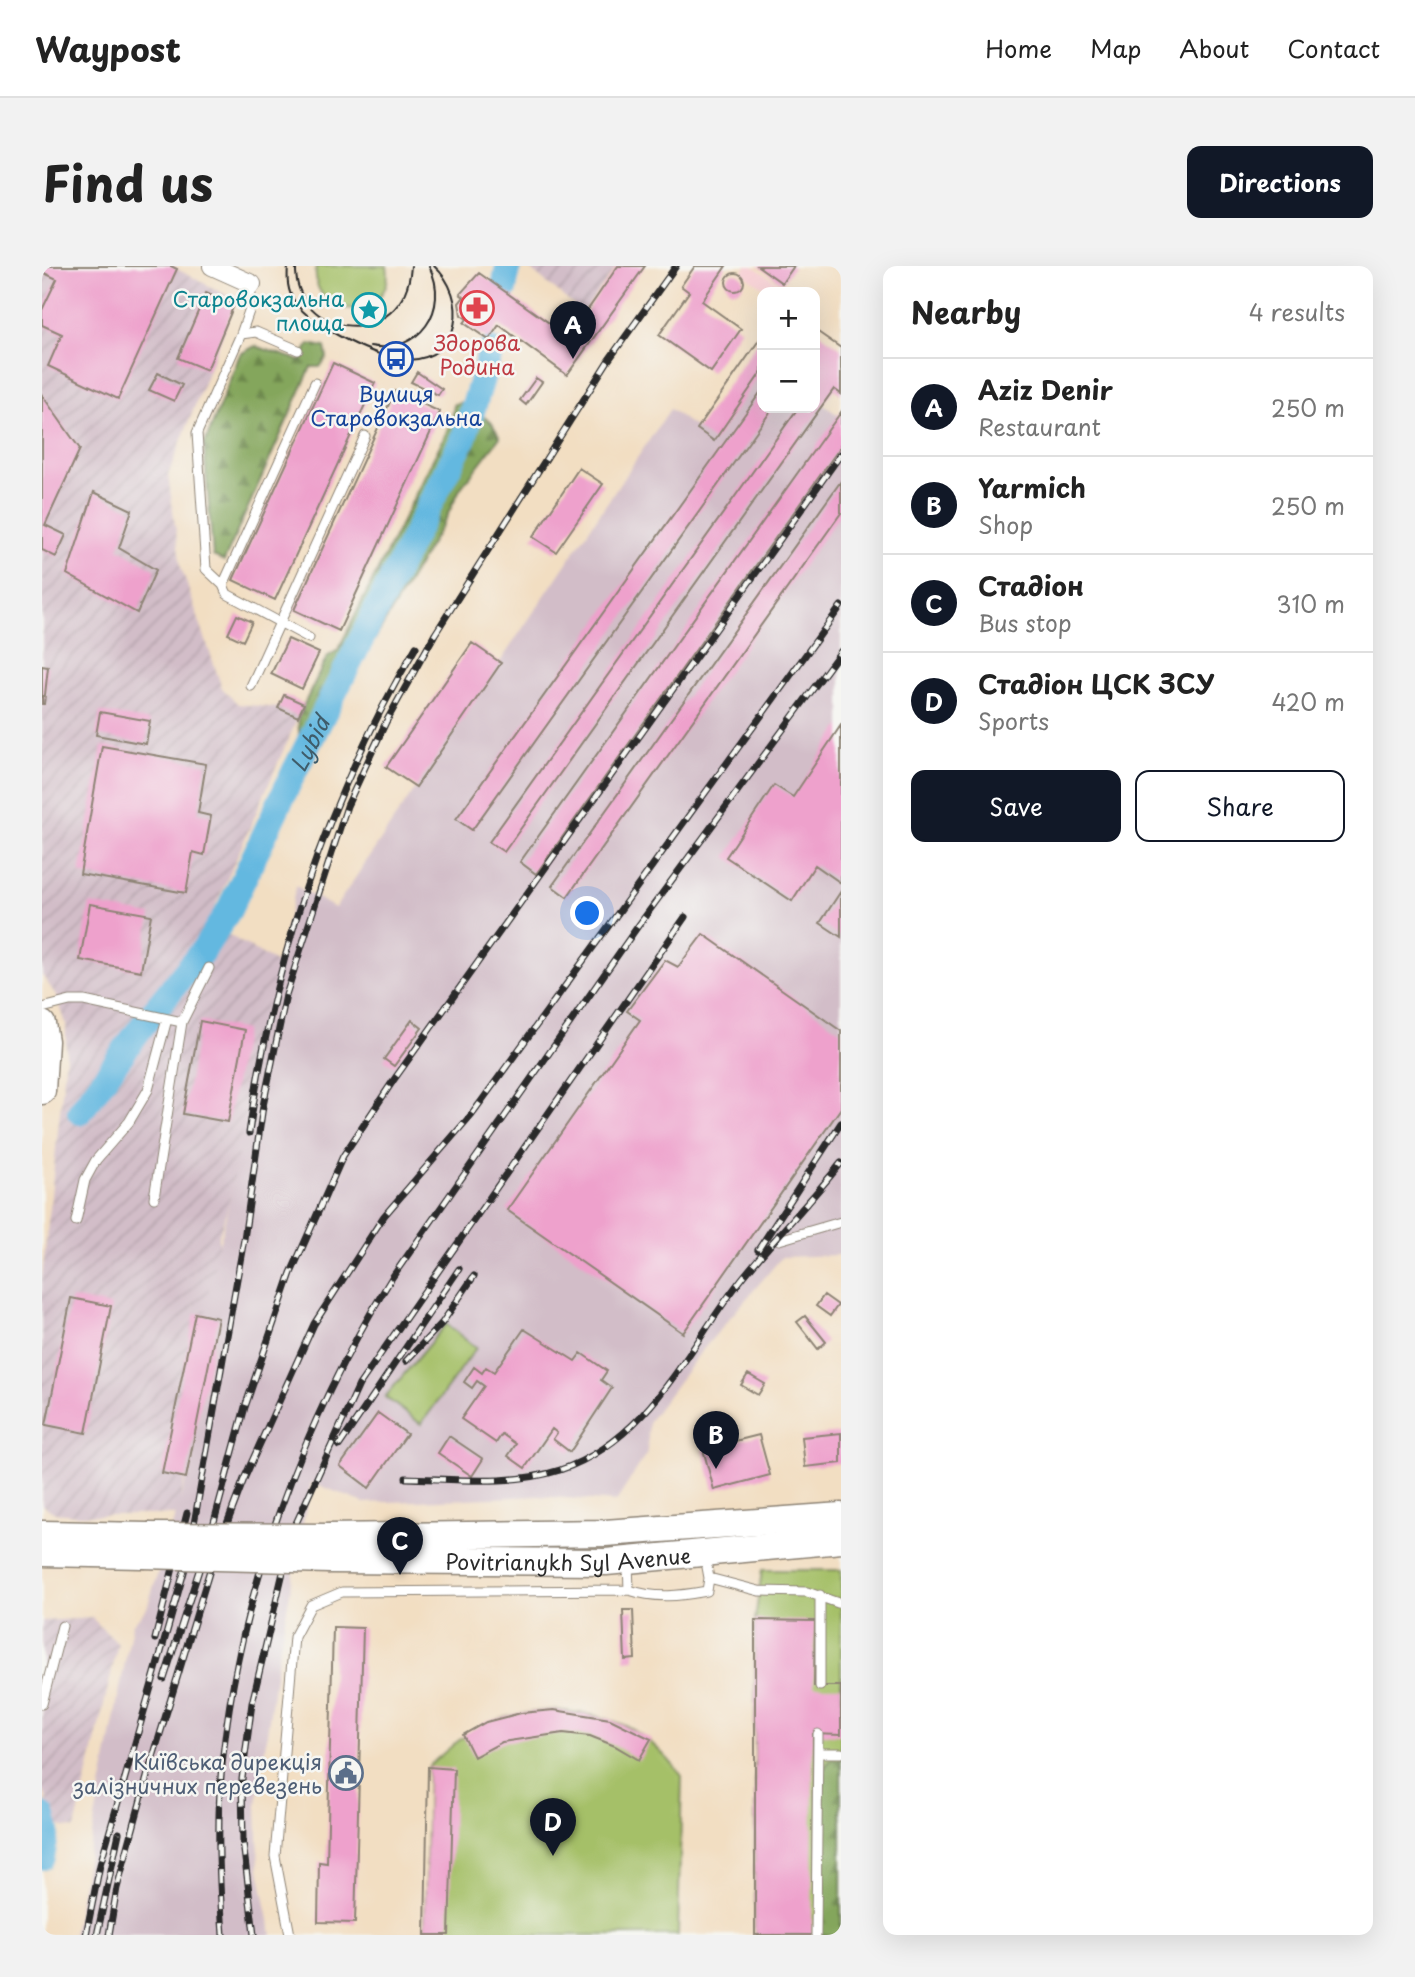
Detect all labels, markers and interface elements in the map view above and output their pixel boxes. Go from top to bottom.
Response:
text: Waypost [35,23,181,73]
text: Home [985,30,1052,66]
text: Map [1090,30,1141,66]
text: About [1179,30,1249,66]
text: Contact [1287,30,1380,66]
text: Find us [42,145,213,219]
button: Directions [1187,146,1373,218]
place label: Старовокзальна площа [173,282,344,338]
map controls [757,287,820,413]
button: + [757,287,820,350]
pharmacy icon: Здорова Родина [458,289,496,327]
text: Nearby [911,289,1021,334]
place icon: Старовокзальна площа [350,291,388,329]
text: 4 results [1249,294,1345,329]
pin: A [550,301,596,359]
place label: Здорова Родина [433,326,520,382]
bus stop icon: Вулиця Старовокзальна [377,340,415,378]
button: − [757,350,820,413]
text: Aziz Denir [978,370,1113,409]
place label: Вулиця Старовокзальна [310,377,482,433]
text: A [925,390,943,425]
text: 250 m [1271,390,1345,425]
text: Restaurant [978,409,1101,444]
text: Yarmich [978,468,1086,507]
text: B [926,488,942,523]
text: 250 m [1271,488,1345,523]
text: Shop [978,507,1033,542]
text: Стадіон [978,566,1084,605]
text: C [925,586,943,621]
text: 310 m [1276,586,1345,621]
text: Bus stop [978,605,1072,640]
text: Стадіон ЦСК ЗСУ [978,664,1214,703]
text: D [925,684,943,719]
text: 420 m [1271,684,1345,719]
text: Sports [978,703,1049,738]
water label: Lybid [280,706,339,777]
button: Save [911,770,1121,842]
button: Share [1135,770,1345,842]
your location [570,896,604,930]
pin: B [693,1411,739,1469]
pin: C [377,1517,423,1575]
street label: Povitrianykh Syl Avenue [445,1538,692,1578]
place label: Київська дирекція залізничних перевезень [73,1745,322,1801]
public building icon: Київська дирекція залізничних перевезень [327,1754,365,1792]
pin: D [530,1798,576,1856]

